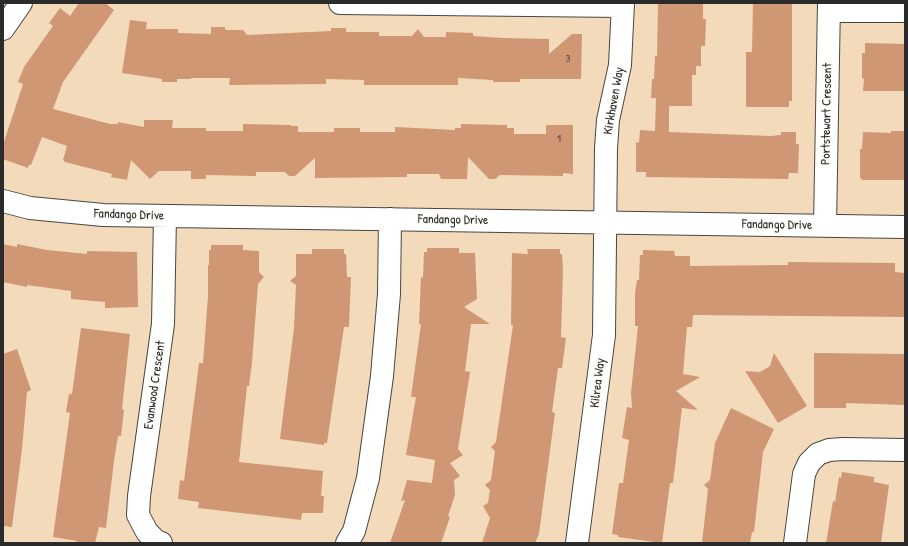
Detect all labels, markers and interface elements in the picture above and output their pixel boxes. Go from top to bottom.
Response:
house number: 3 [566,52,570,66]
street label: Portstewart Crescent [818,63,836,165]
street label: Kirkhaven Way [600,66,628,136]
house number: 1 [557,132,561,146]
street label: Fandango Drive [94,206,164,224]
street label: Fandango Drive [418,212,488,228]
street label: Fandango Drive [742,217,812,233]
street label: Evanwood Crescent [141,340,169,430]
street label: Kilrea Way [587,357,609,409]

